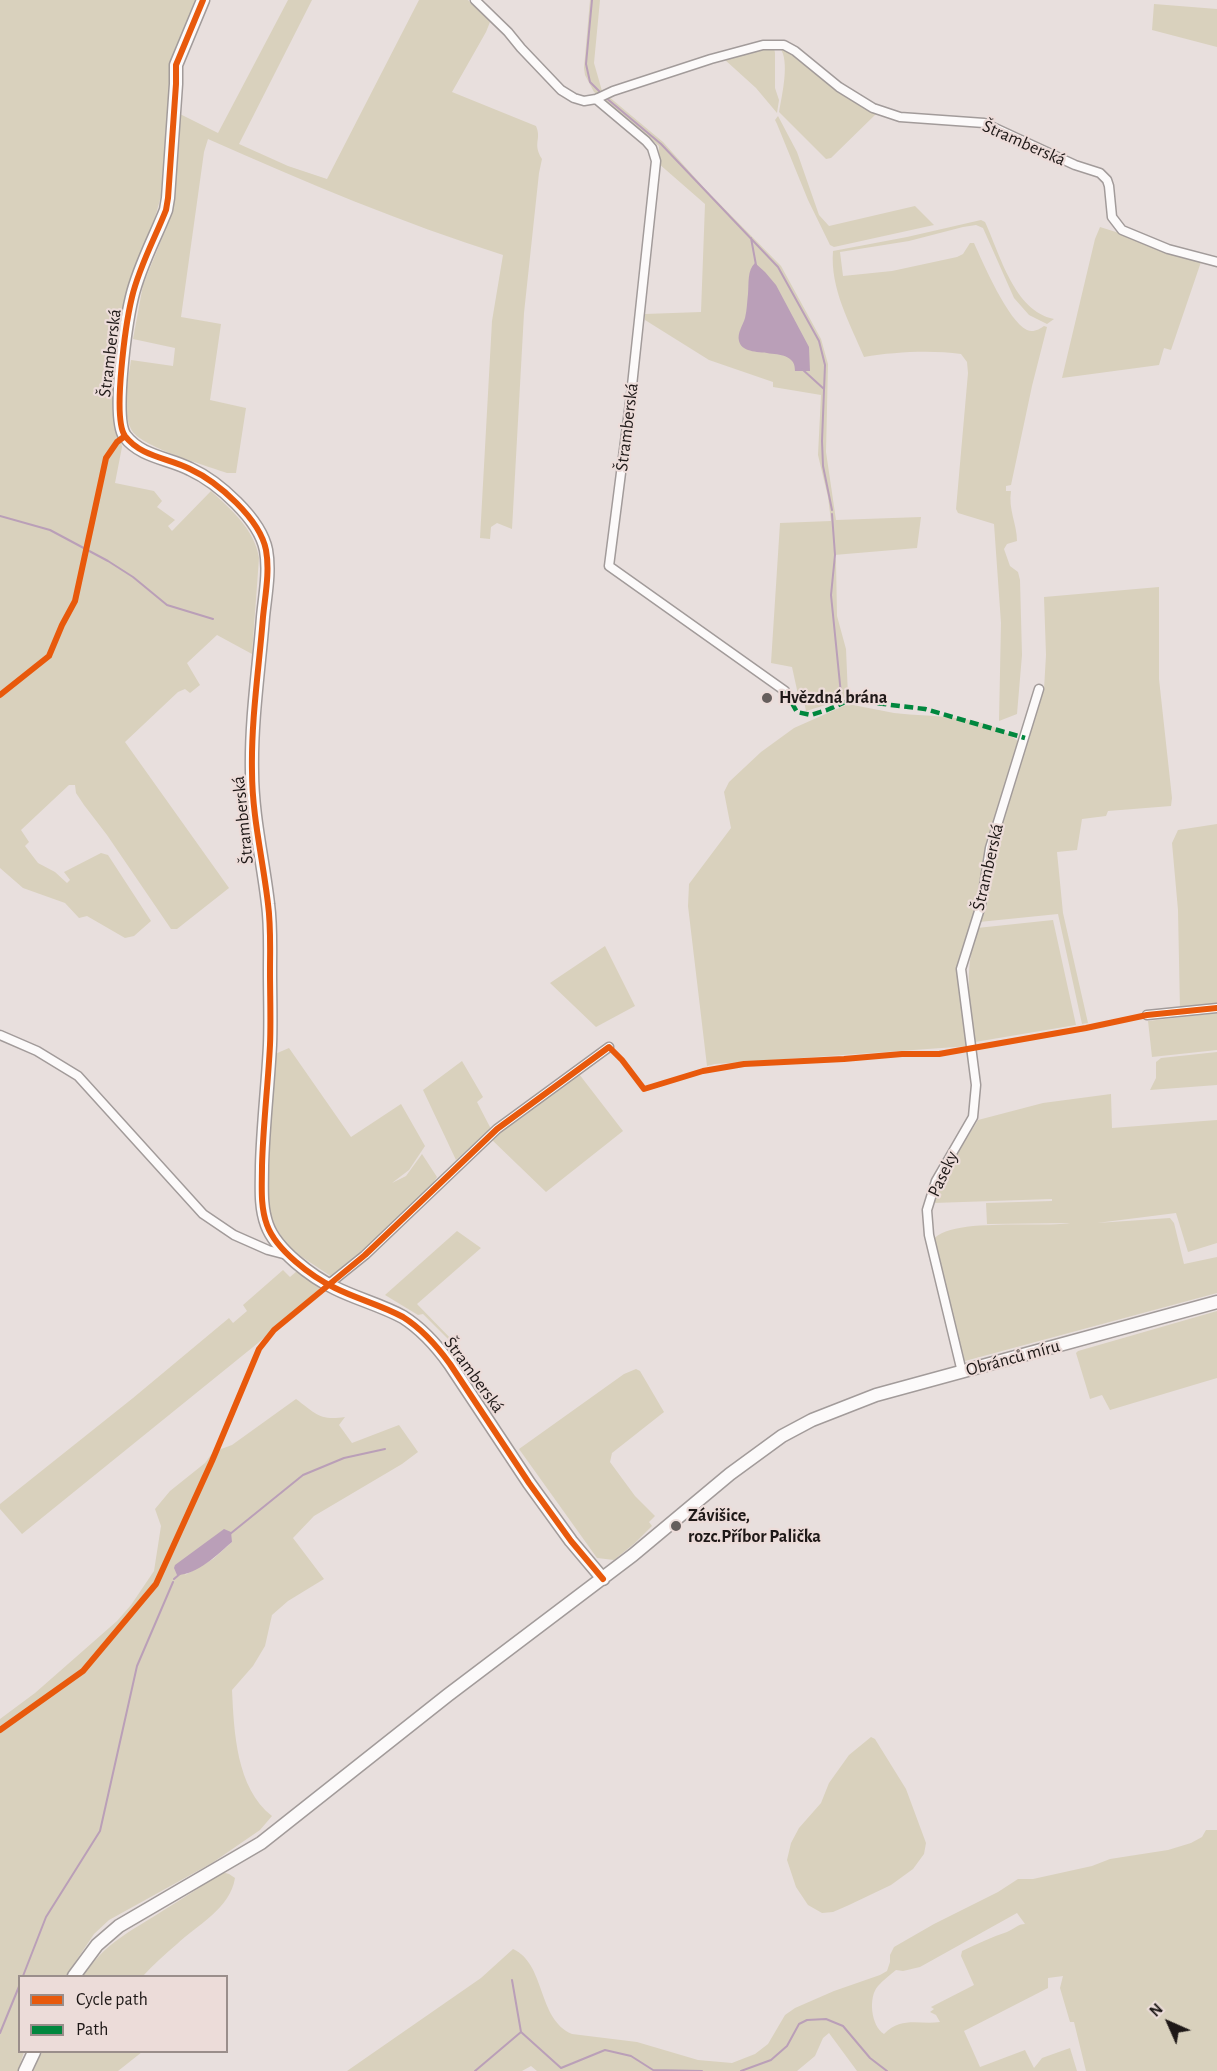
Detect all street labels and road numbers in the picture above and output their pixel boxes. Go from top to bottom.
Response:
street label: Štramberská [979,115,1069,171]
street label: Štramberská [94,308,126,398]
street label: Štramberská [611,382,643,472]
street label: Štramberská [228,775,258,865]
street label: Štramberská [968,821,1008,913]
street label: Paseky [923,1148,963,1200]
street label: Štramberská [439,1333,509,1417]
street label: Obránců míru [964,1335,1062,1381]

